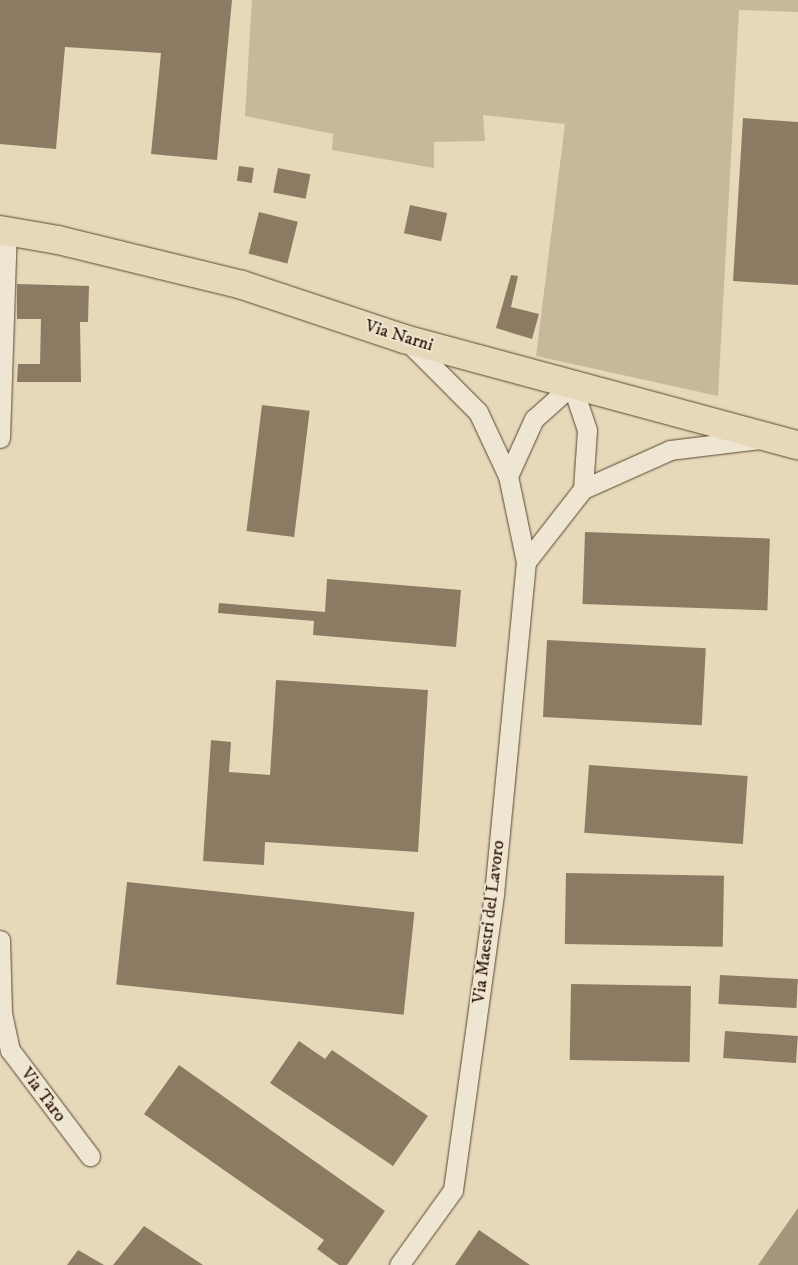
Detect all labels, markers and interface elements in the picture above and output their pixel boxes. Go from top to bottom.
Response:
street label: Via Narni [362,315,436,357]
street label: Via Maestri del Lavoro [468,839,510,1005]
street label: Via Taro [16,1064,70,1126]

